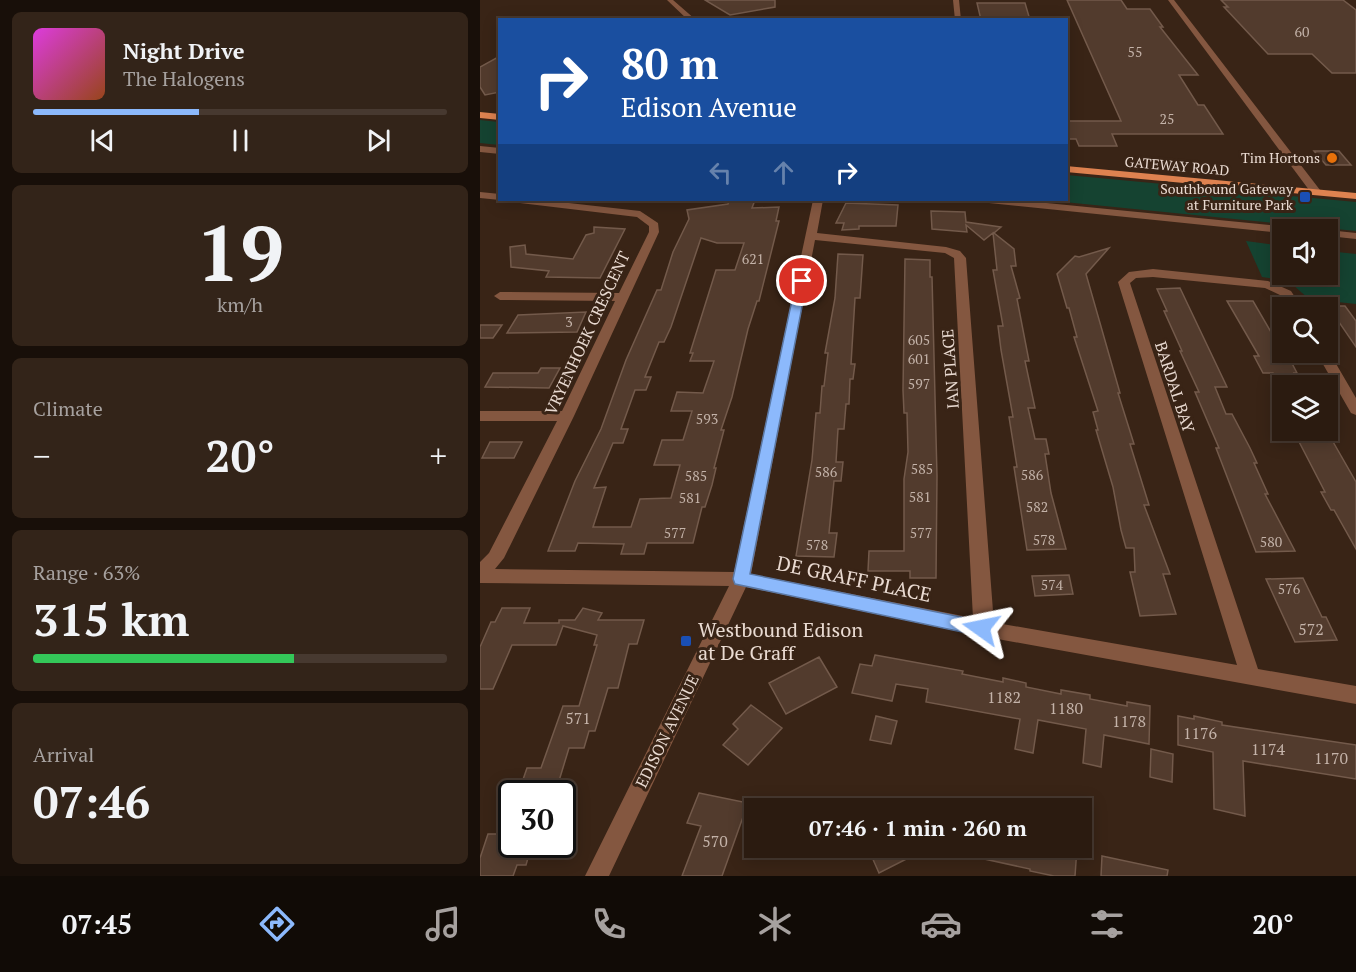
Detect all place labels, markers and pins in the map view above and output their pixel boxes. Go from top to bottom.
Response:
place label: Tim Hortons [1241,148,1320,167]
marker: Tim Hortons [1325,151,1339,165]
place label: Southbound Gateway at Furniture Park [1160,179,1294,214]
marker: Southbound Gateway at Furniture Park [1298,190,1312,204]
pin [776,255,827,306]
place label: Westbound Edison at De Graff [698,616,863,666]
marker: Westbound Edison at De Graff [679,634,693,648]

